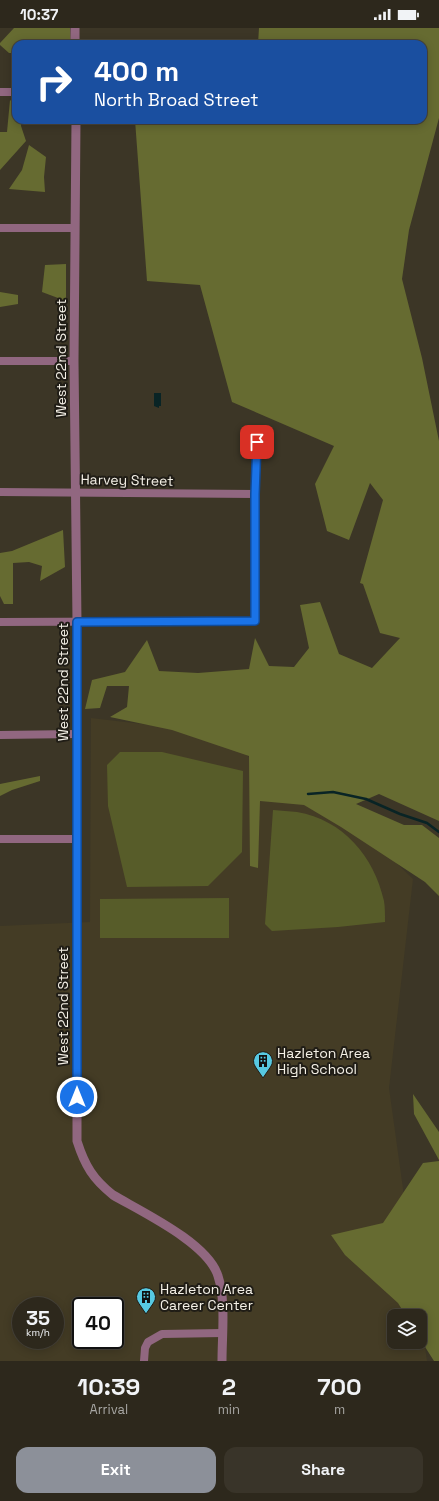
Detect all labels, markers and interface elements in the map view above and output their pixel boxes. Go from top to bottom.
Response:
text: 10:37 [20,5,58,24]
text: 400 m [94,53,179,89]
icon: right [28,56,80,108]
text: North Broad Street [94,88,259,111]
street label: West 22nd Street [52,299,70,417]
pin [240,425,274,459]
icon: arrive [246,431,268,453]
street label: Harvey Street [80,470,174,490]
street label: West 22nd Street [54,623,72,741]
street label: West 22nd Street [54,947,72,1065]
place label: Hazleton Area High School [277,1044,370,1078]
building icon: Hazleton Area High School [252,1050,274,1078]
position arrow [56,1076,98,1118]
place label: Hazleton Area Career Center [160,1280,253,1314]
building icon: Hazleton Area Career Center [135,1286,157,1314]
speed limit sign: 40 [72,1297,124,1349]
text: 35 [26,1305,50,1331]
map controls [387,1309,427,1349]
button: layers [387,1309,427,1349]
text: km/h [26,1326,50,1339]
text: 10:39 [77,1371,140,1402]
text: 2 [222,1371,236,1402]
text: 700 [317,1371,362,1402]
text: Arrival [89,1401,128,1418]
text: min [218,1401,240,1418]
text: m [334,1401,345,1418]
button: Exit [16,1447,216,1493]
button: Share [224,1447,423,1493]

